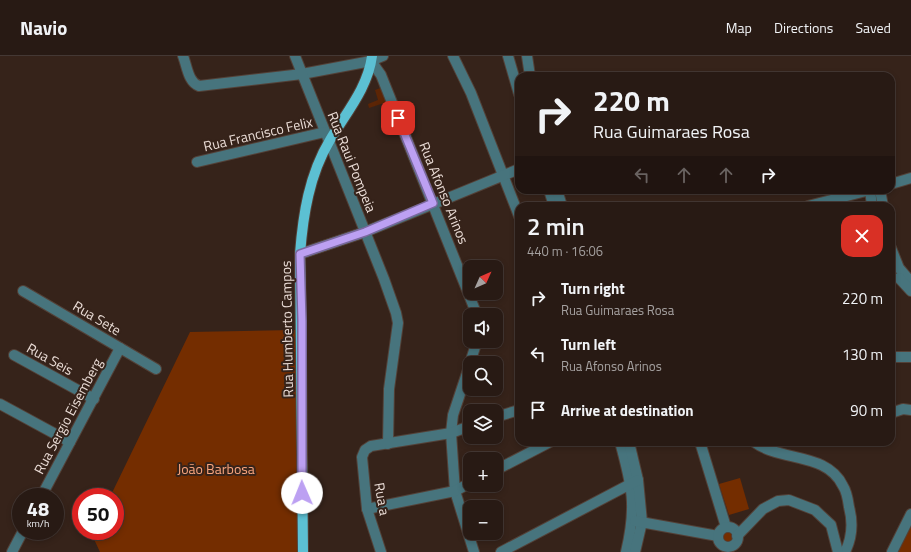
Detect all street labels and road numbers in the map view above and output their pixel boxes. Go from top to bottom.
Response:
street label: Rua Raui Pompeia [323,108,382,215]
street label: Rua Francisco Felix [201,111,315,156]
street label: Rua Afonso Arinos [414,139,475,247]
street label: Rua Humberto Campos [275,260,298,398]
street label: Rua Sete [69,295,125,340]
street label: Rua Seis [23,337,77,380]
street label: Rua Sergio Eisemberg [28,354,107,478]
street label: Rua a [369,481,396,517]

